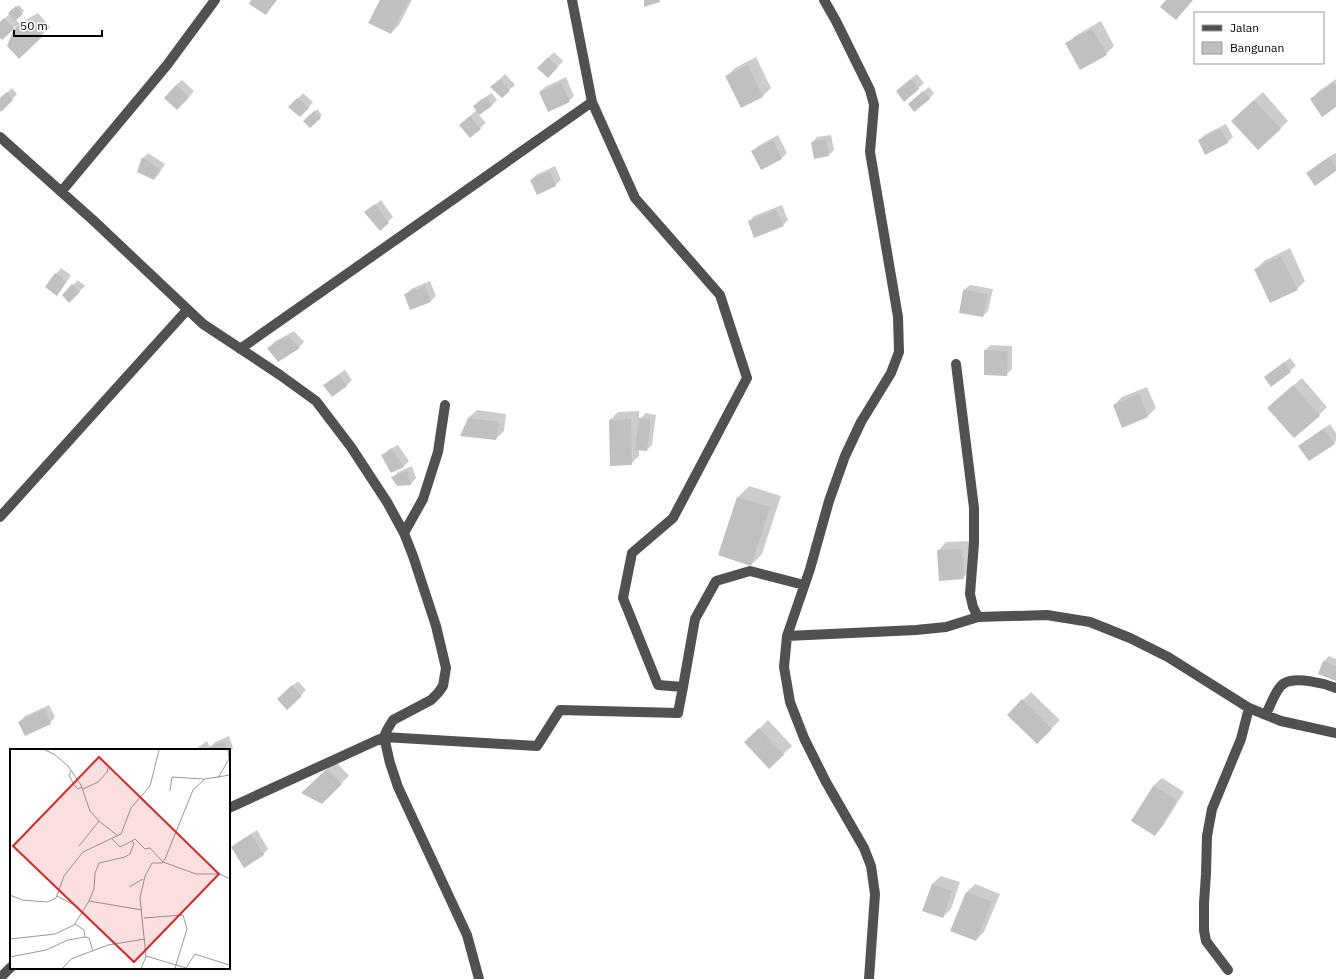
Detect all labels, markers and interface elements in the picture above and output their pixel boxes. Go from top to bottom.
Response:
scale bar [14,12,102,38]
legend [1194,12,1324,64]
text: 50 m [20,18,48,33]
text: Jalan [1230,20,1259,35]
text: Bangunan [1230,40,1284,55]
inset map [10,749,230,969]

